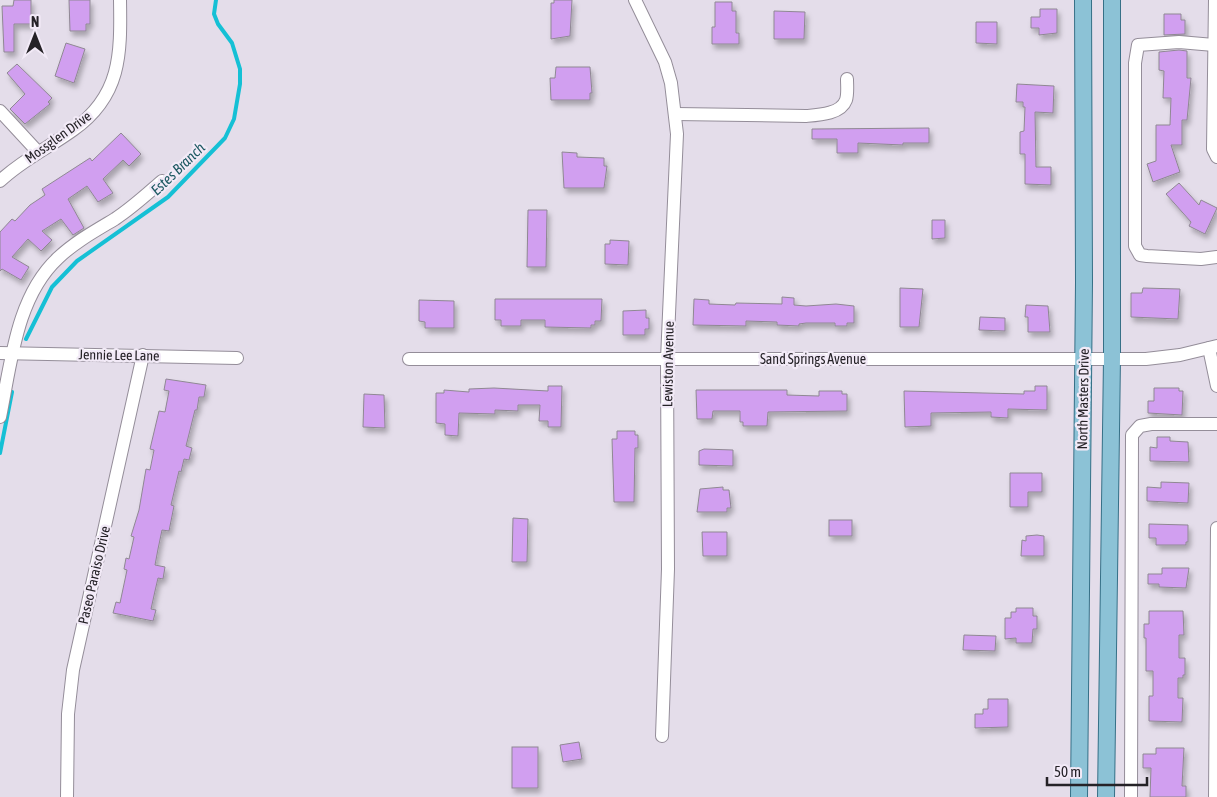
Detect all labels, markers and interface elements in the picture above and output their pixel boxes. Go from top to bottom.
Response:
north arrow [10,10,60,60]
text: N [31,14,39,30]
street label: Mossglen Drive [22,108,94,166]
water label: Estes Branch [147,139,208,198]
street label: Lewiston Avenue [659,321,677,407]
street label: Jennie Lee Lane [78,346,160,364]
street label: North Masters Drive [1074,348,1092,450]
street label: Sand Springs Avenue [760,351,866,367]
street label: Paseo Paraiso Drive [75,524,113,626]
scale bar [1047,754,1147,786]
text: 50 m [1054,763,1081,780]

